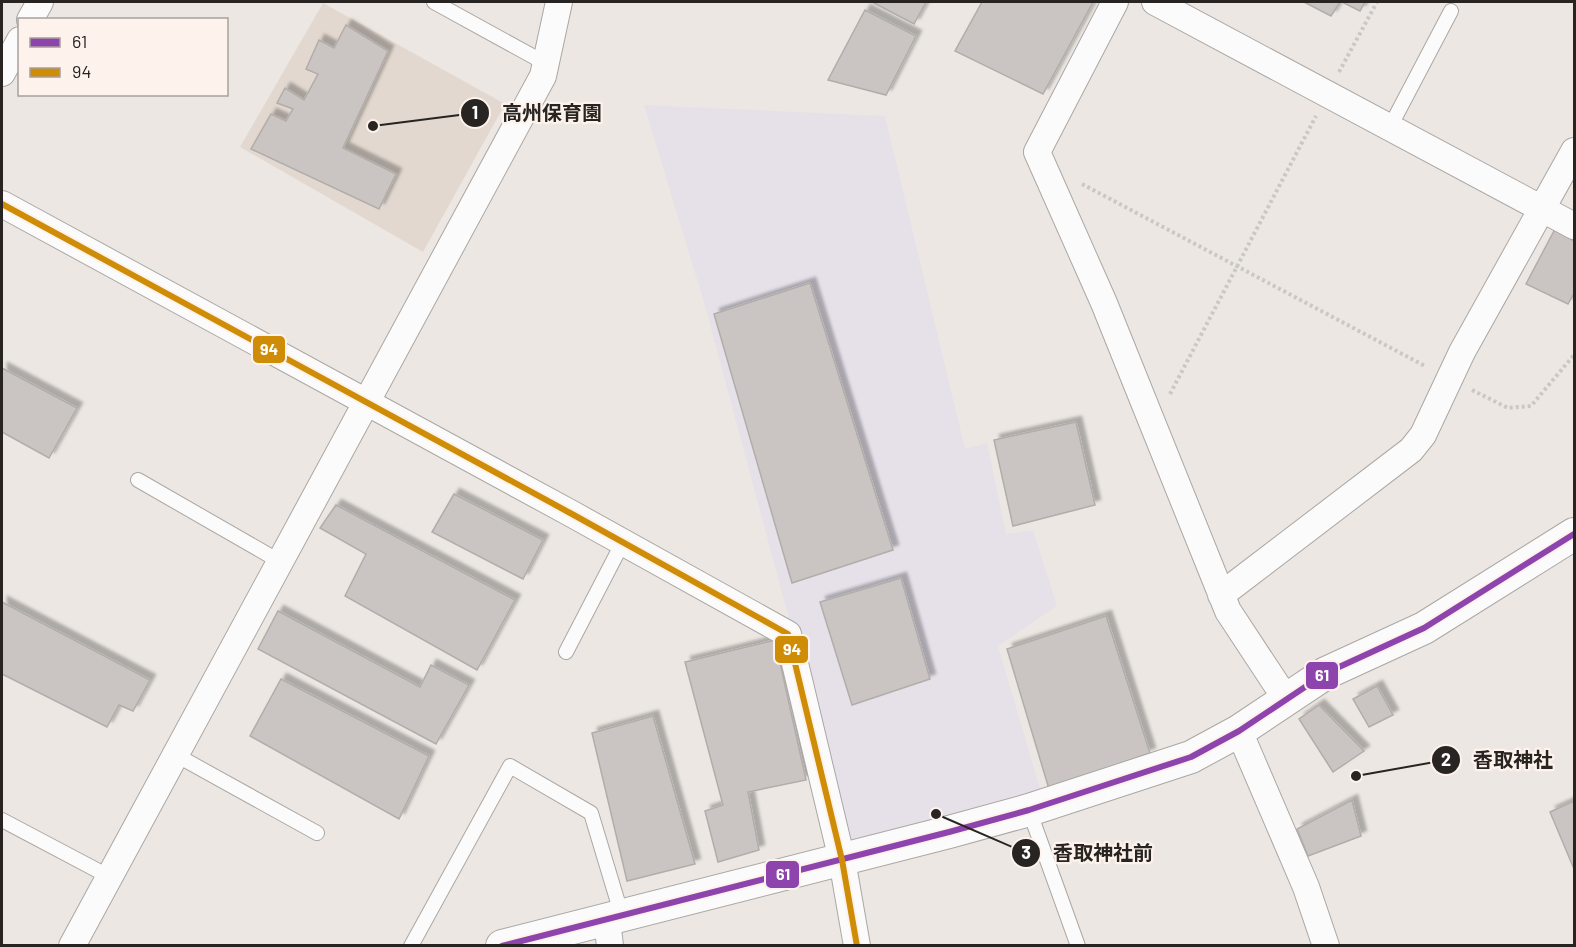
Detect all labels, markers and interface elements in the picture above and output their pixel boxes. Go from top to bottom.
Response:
legend [18,18,228,96]
text: 61 [72,30,87,52]
text: 94 [72,60,91,82]
callout: 高州保育園 [460,94,614,132]
text: 高州保育園 [502,100,602,124]
text: 1 [472,101,478,123]
line badge: 94 [252,335,286,364]
text: 94 [260,339,278,358]
line badge: 94 [774,635,809,664]
text: 94 [783,639,801,658]
line badge: 61 [1305,661,1339,690]
text: 61 [1315,665,1329,684]
callout: 香取神社 [1431,741,1565,779]
text: 香取神社 [1473,747,1553,771]
text: 2 [1441,748,1451,770]
callout: 香取神社前 [1011,834,1165,872]
text: 香取神社前 [1053,840,1153,864]
text: 3 [1021,841,1031,863]
line badge: 61 [765,860,800,889]
text: 61 [776,864,790,883]

